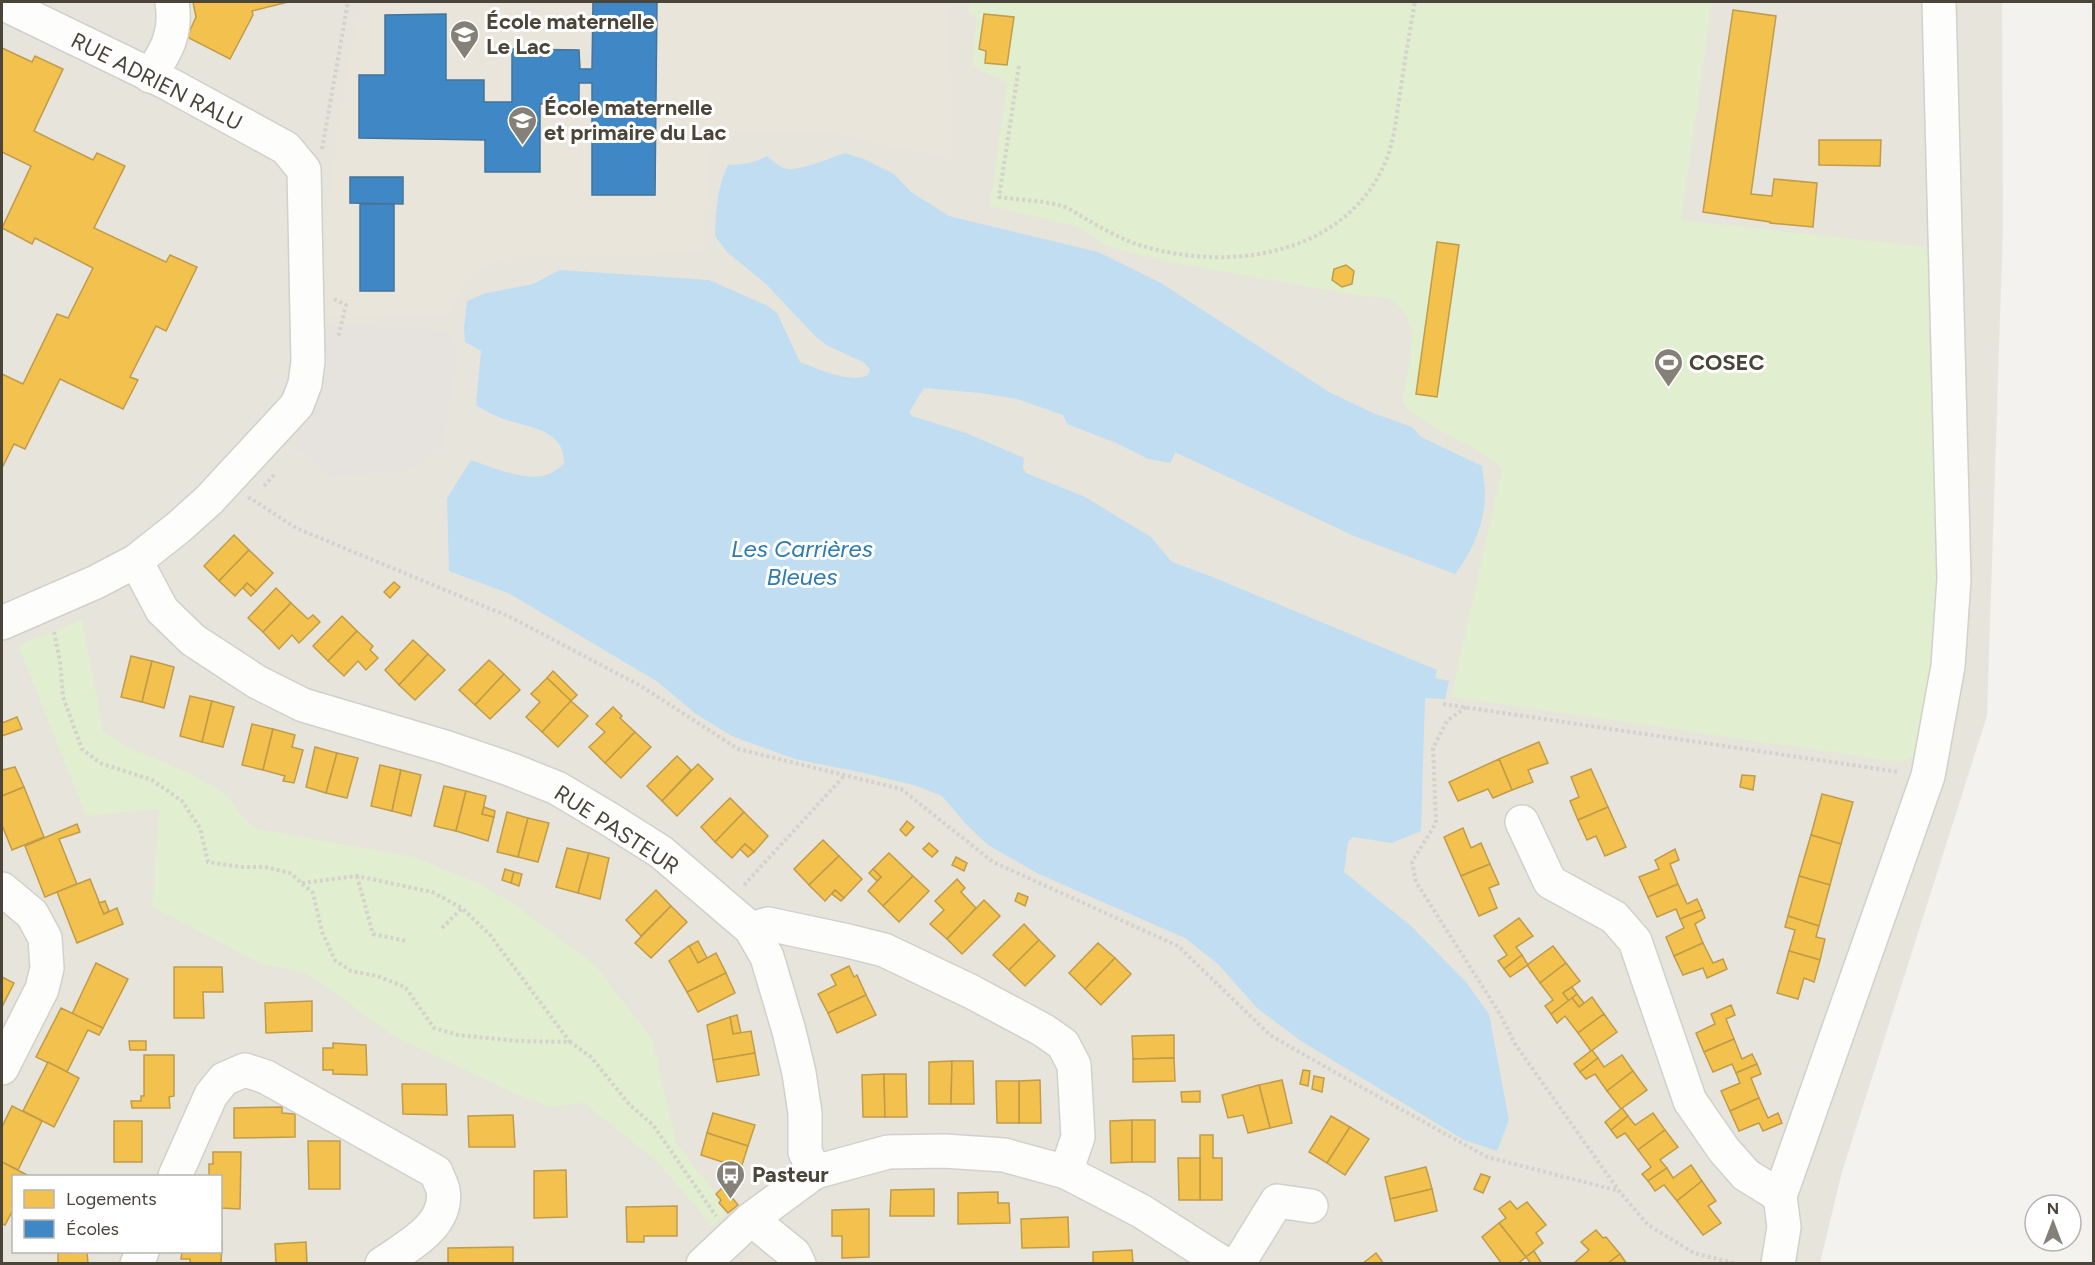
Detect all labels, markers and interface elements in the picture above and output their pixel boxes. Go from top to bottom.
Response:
place label: École maternelle Le Lac [486,8,654,60]
school or university icon: École maternelle Le Lac [449,18,481,60]
street label: RUE ADRIEN RALU [67,27,247,136]
place label: École maternelle et primaire du Lac [544,94,726,146]
school or university icon: École maternelle et primaire du Lac [507,104,539,146]
sports icon: COSEC [1652,346,1684,388]
place label: COSEC [1689,349,1765,376]
water label: Les Carrières Bleues [731,534,873,591]
street label: RUE PASTEUR [549,779,684,880]
bus stop icon: Pasteur [715,1158,747,1200]
place label: Pasteur [752,1161,829,1188]
legend [12,1175,222,1253]
text: Logements [66,1188,157,1210]
north arrow [2023,1193,2083,1253]
text: N [2047,1199,2059,1218]
text: Écoles [66,1218,119,1240]

